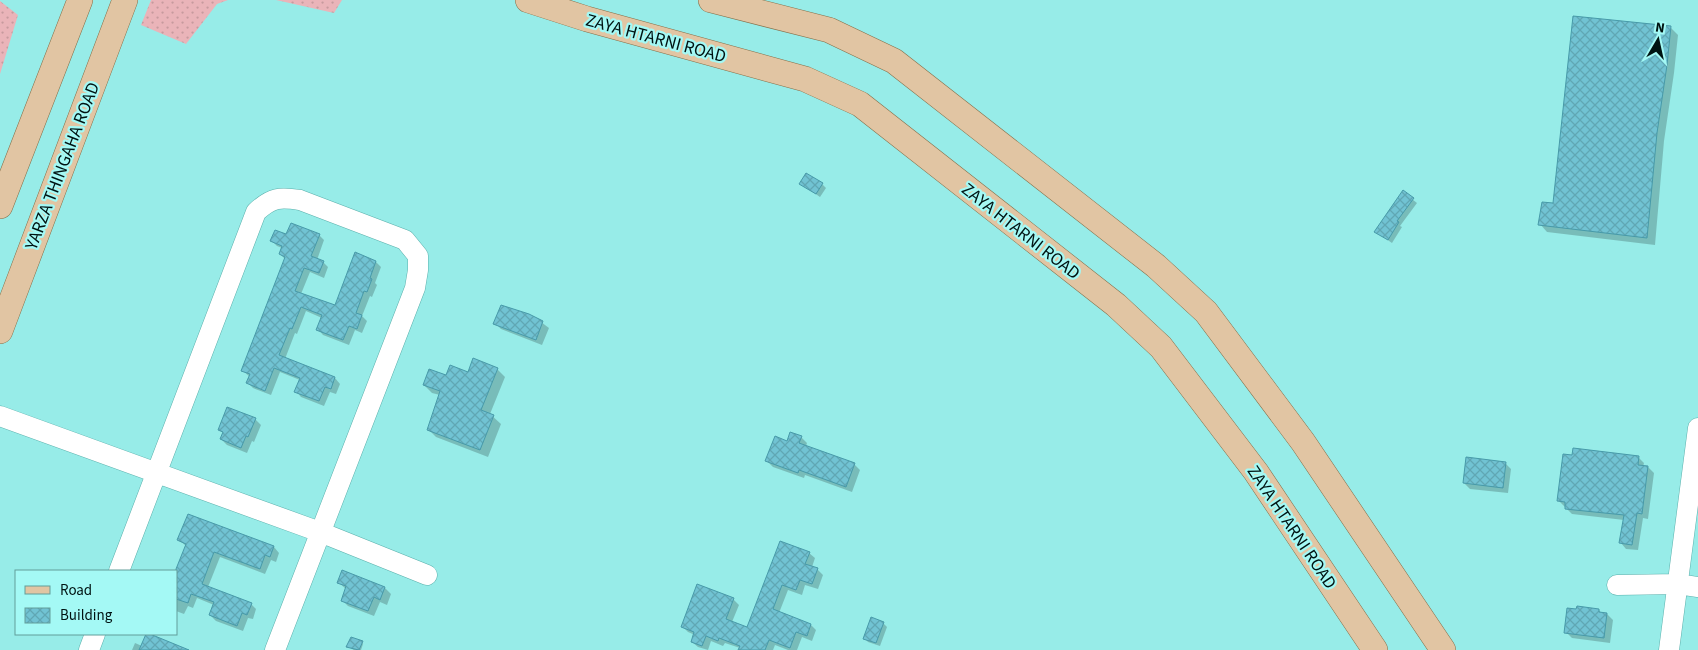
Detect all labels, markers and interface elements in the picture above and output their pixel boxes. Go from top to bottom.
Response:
street label: ZAYA HTARNI ROAD [583,8,729,69]
north arrow [1633,15,1683,65]
text: N [1654,18,1666,39]
street label: YARZA THINGAHA ROAD [19,79,106,255]
street label: ZAYA HTARNI ROAD [956,177,1085,286]
street label: ZAYA HTARNI ROAD [1241,460,1342,594]
legend [15,570,178,635]
text: Road [60,580,92,601]
text: Building [60,605,113,626]

